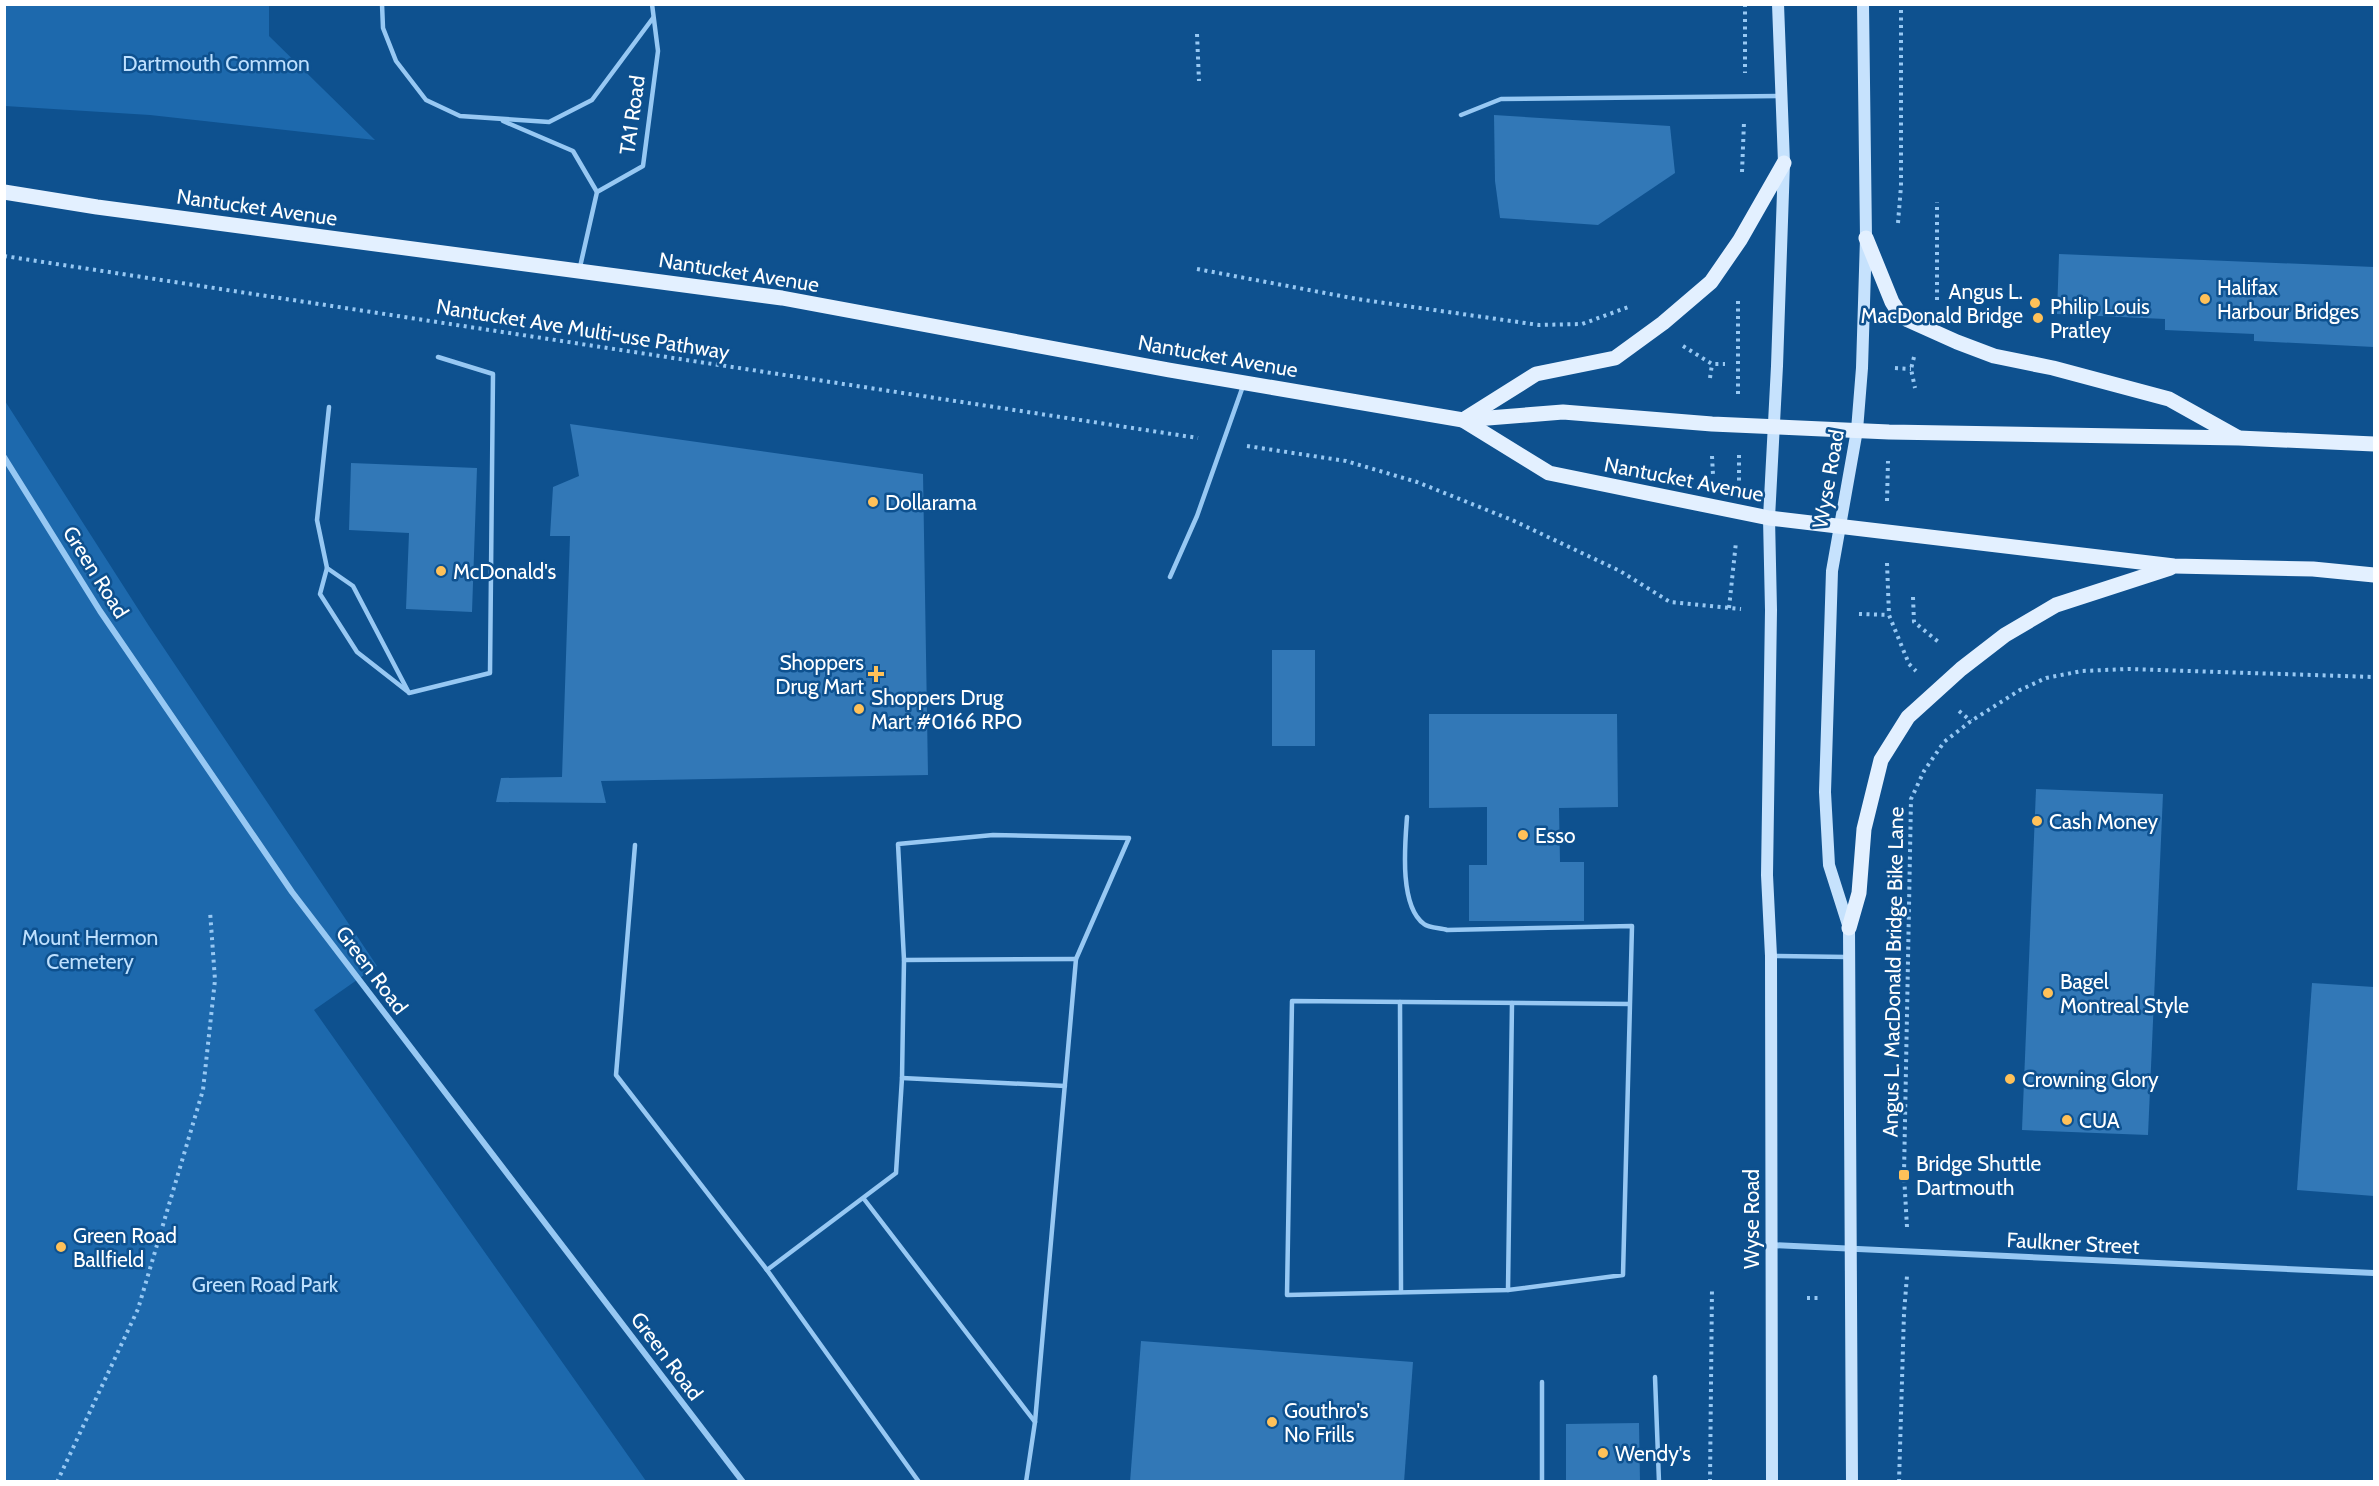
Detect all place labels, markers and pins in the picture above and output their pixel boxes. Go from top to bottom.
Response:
place label: Halifax Harbour Bridges [2217,275,2359,324]
place label: Angus L. MacDonald Bridge [1861,279,2023,328]
marker: Halifax Harbour Bridges [2198,292,2212,306]
place label: Philip Louis Pratley [2050,294,2150,343]
marker: Angus L. MacDonald Bridge [2028,296,2042,310]
marker: Philip Louis Pratley [2031,311,2045,325]
place label: Dollarama [885,490,977,515]
marker: Dollarama [866,495,880,509]
place label: McDonald's [453,559,557,584]
marker: McDonald's [434,564,448,578]
place label: Shoppers Drug Mart [775,650,864,699]
marker: Shoppers Drug Mart [869,667,883,681]
place label: Shoppers Drug Mart #0166 RPO [871,685,1022,734]
marker: Shoppers Drug Mart #0166 RPO [852,702,866,716]
place label: Cash Money [2049,809,2159,834]
marker: Cash Money [2030,814,2044,828]
place label: Esso [1535,823,1575,848]
marker: Esso [1516,828,1530,842]
place label: Bagel Montreal Style [2060,969,2189,1018]
marker: Bagel Montreal Style [2041,986,2055,1000]
place label: Crowning Glory [2022,1067,2159,1092]
marker: Crowning Glory [2003,1072,2017,1086]
place label: CUA [2079,1108,2120,1133]
marker: CUA [2060,1113,2074,1127]
place label: Bridge Shuttle Dartmouth [1916,1151,2042,1200]
marker: Bridge Shuttle Dartmouth [1897,1168,1911,1182]
place label: Green Road Ballfield [73,1223,177,1272]
marker: Green Road Ballfield [54,1240,68,1254]
place label: Gouthro's No Frills [1284,1398,1369,1447]
marker: Gouthro's No Frills [1265,1415,1279,1429]
place label: Wendy's [1615,1441,1691,1466]
marker: Wendy's [1596,1446,1610,1460]

